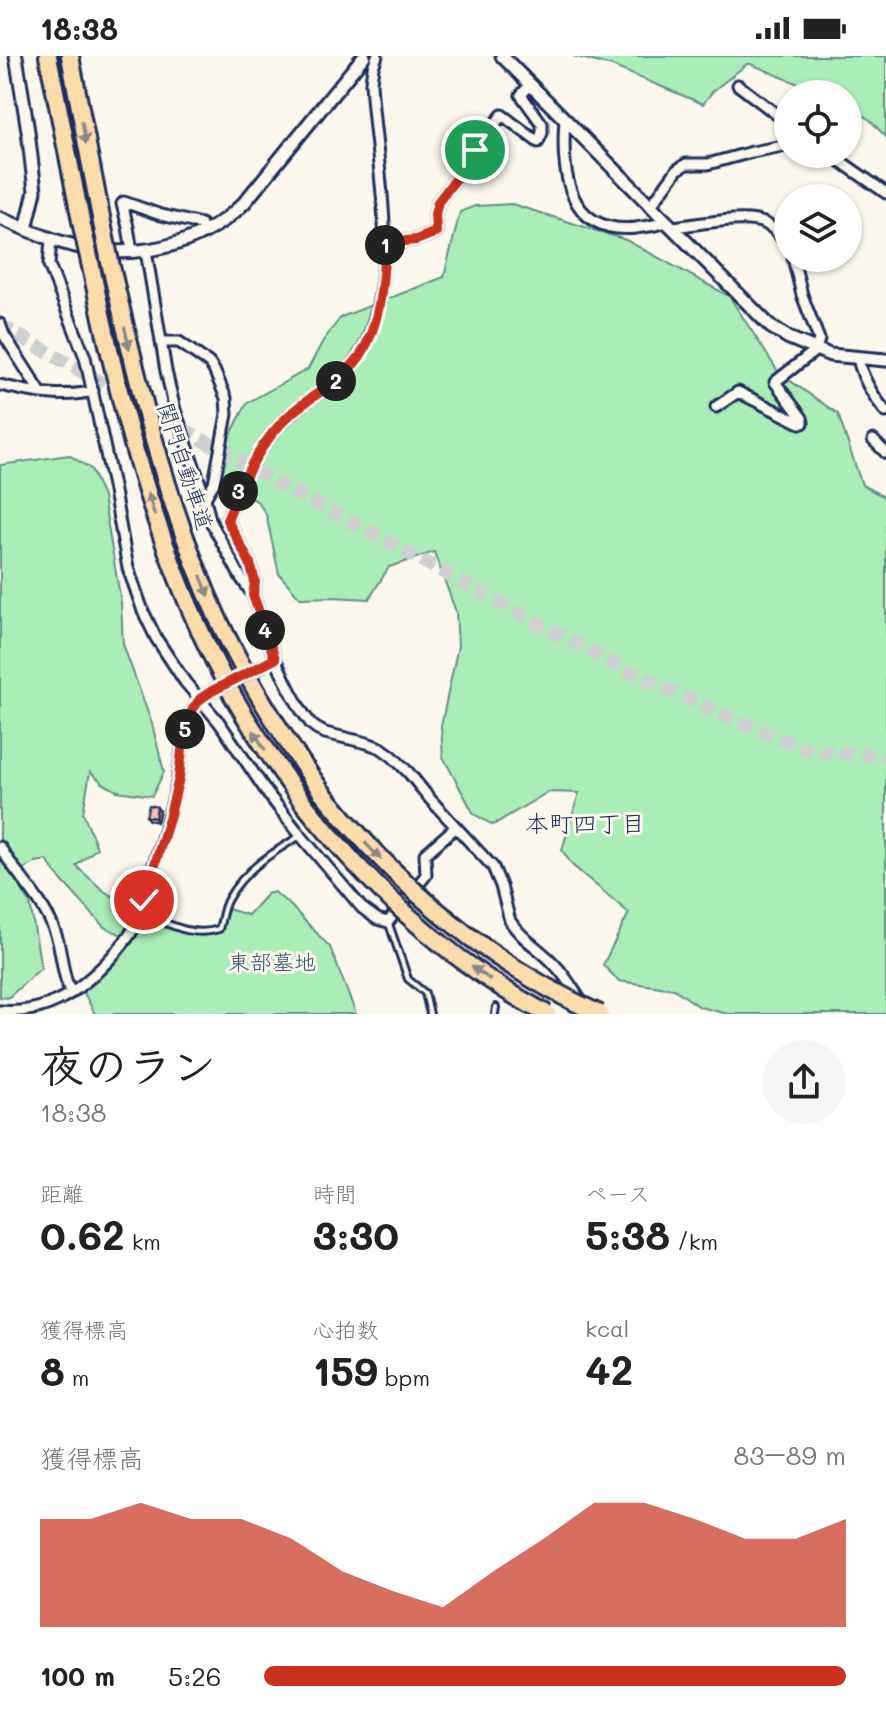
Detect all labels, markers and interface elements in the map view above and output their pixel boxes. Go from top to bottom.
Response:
text: 18:38 [40,8,118,48]
map controls [774,80,862,272]
button: locate [774,80,862,168]
pin [441,116,509,184]
one-way arrow [79,120,91,145]
icon: arrive [453,128,497,172]
button: layers [774,184,862,272]
pin: 1 [365,225,405,265]
text: 1 [380,230,390,259]
one-way arrow [121,326,134,351]
pin: 2 [316,361,356,401]
text: 2 [330,366,342,395]
street label: 関門自動車道 [152,399,220,533]
pin: 3 [218,471,258,511]
text: 3 [231,476,245,505]
one-way arrow [144,492,156,516]
one-way arrow [198,574,211,598]
pin: 4 [245,610,285,650]
text: 4 [258,615,272,644]
pin: 5 [165,709,205,749]
text: 5 [179,714,191,743]
one-way arrow [253,729,267,751]
district label: 本町四丁目 [525,807,645,838]
one-way arrow [363,841,382,860]
pin [110,866,178,934]
icon: check [122,878,166,922]
park label: 東部墓地 [228,947,316,976]
one-way arrow [471,966,492,981]
text: 夜のラン [40,1036,216,1093]
button: share [762,1040,846,1124]
text: 18:38 [40,1095,106,1129]
text: 距離 [40,1179,84,1208]
text: 時間 [313,1179,357,1208]
text: ペース [585,1179,650,1208]
text: 0.62 [40,1208,125,1260]
text: 3:30 [313,1208,399,1260]
text: 5:38 [585,1208,670,1260]
text: km [125,1227,161,1256]
text: /km [670,1227,718,1256]
text: kcal [585,1314,629,1343]
text: 獲得標高 [40,1315,128,1344]
text: 心拍数 [313,1315,379,1344]
text: 42 [585,1343,633,1395]
text: 8 [40,1344,65,1396]
text: 159 [313,1344,378,1396]
text: m [65,1363,89,1392]
text: bpm [378,1363,430,1392]
text: 83–89 m [734,1438,846,1472]
text: 獲得標高 [40,1441,144,1475]
text: 100 m [40,1659,115,1693]
text: 5:26 [168,1659,221,1693]

